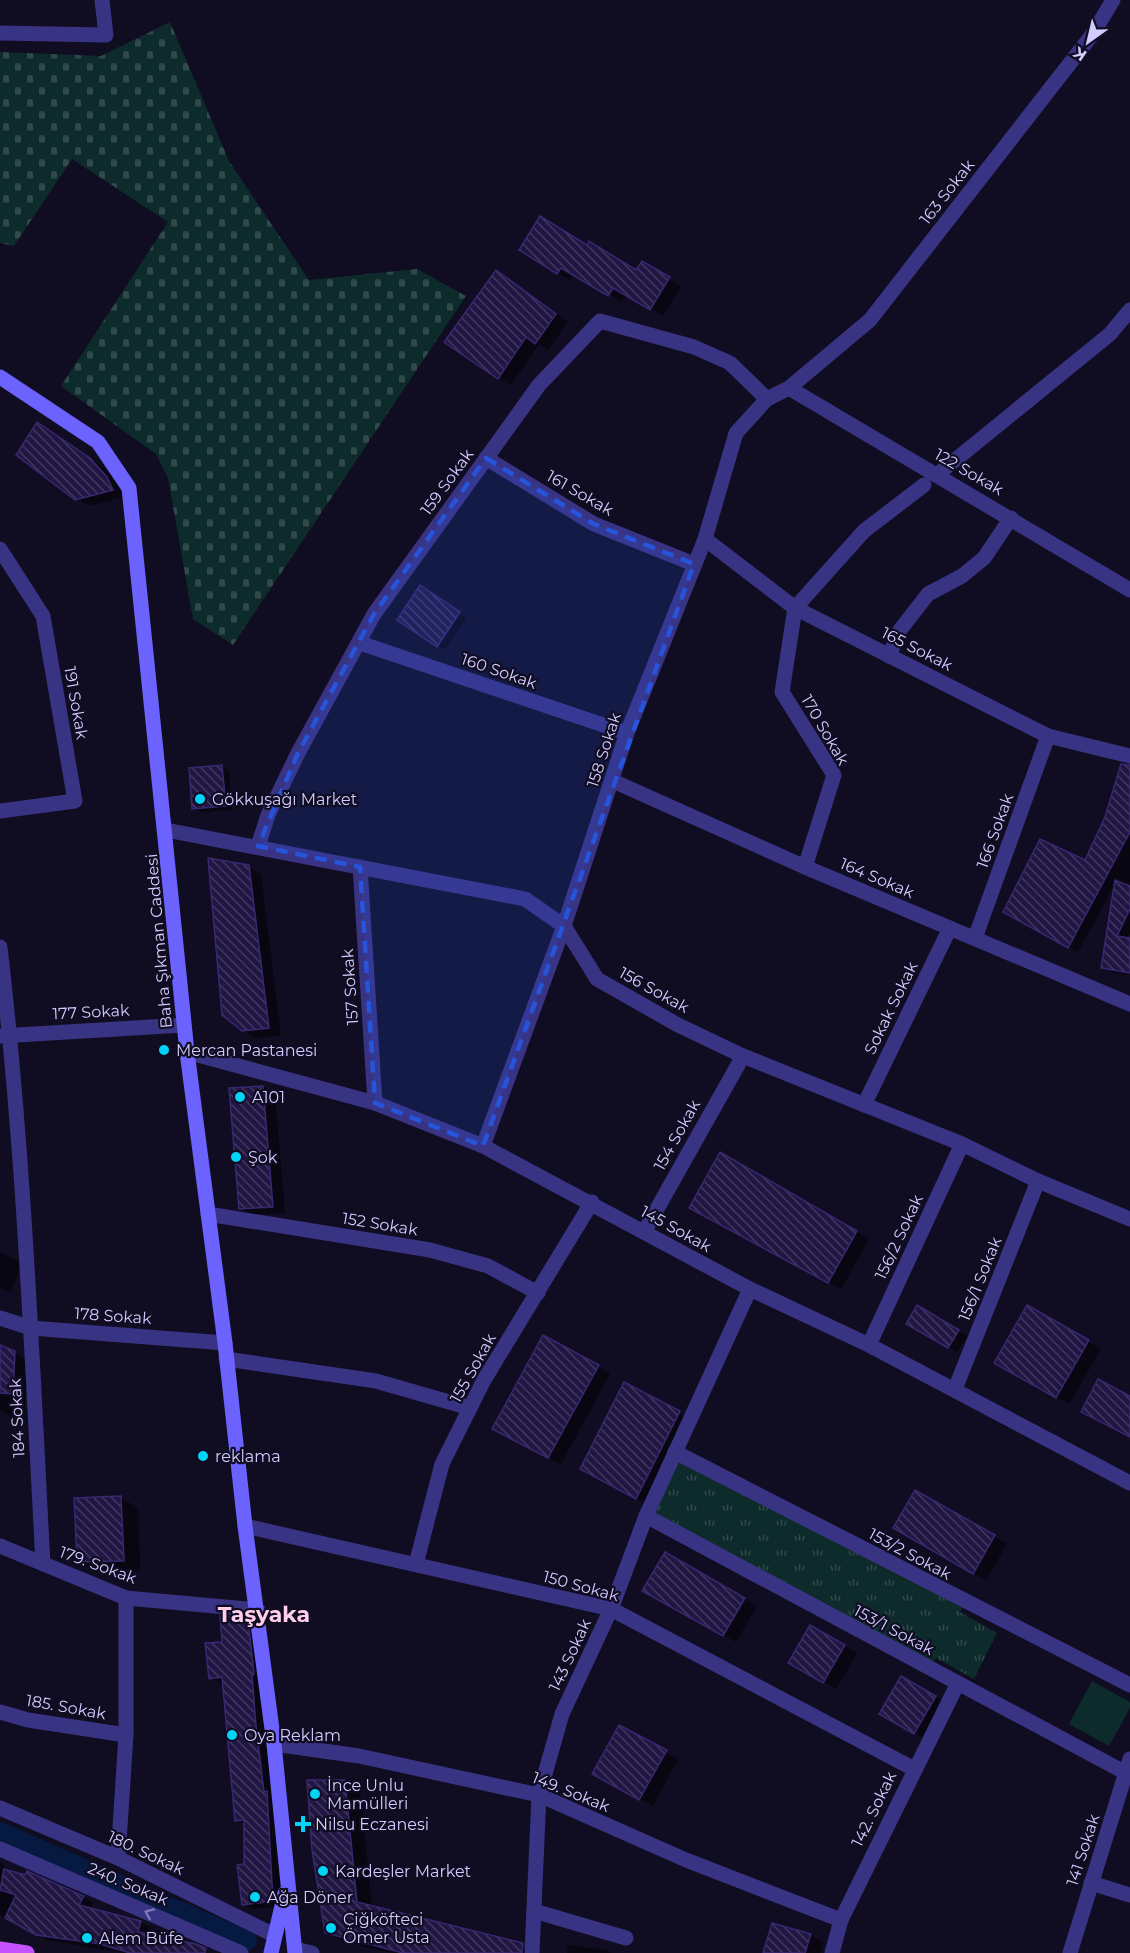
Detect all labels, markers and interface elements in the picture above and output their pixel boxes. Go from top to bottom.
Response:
north arrow [1058,12,1118,72]
text: K [1069,42,1090,65]
street label: 163 Sokak [916,155,978,228]
street label: 159 Sokak [417,445,478,519]
street label: 122 Sokak [931,445,1007,500]
street label: 161 Sokak [543,466,617,520]
street label: 165 Sokak [878,623,956,675]
street label: 160 Sokak [459,649,540,693]
street label: 191 Sokak [60,665,92,741]
street label: 170 Sokak [797,691,853,769]
street label: 158 Sokak [583,710,625,790]
place label: Gökkuşağı Market [212,790,358,809]
street label: 166 Sokak [973,791,1017,871]
marker: Gökkuşağı Market [193,792,207,806]
street label: Baha Şıkman Caddesi [142,853,176,1029]
street label: 164 Sokak [837,854,917,902]
street label: 157 Sokak [338,948,362,1026]
street label: Sokak Sokak [860,958,922,1057]
street label: 156 Sokak [616,963,693,1017]
street label: 177 Sokak [52,1000,130,1024]
place label: Mercan Pastanesi [176,1041,317,1060]
marker: Mercan Pastanesi [157,1043,171,1057]
place label: A101 [252,1088,285,1107]
marker: A101 [233,1090,247,1104]
street label: 154 Sokak [650,1096,704,1174]
place label: Şok [248,1148,278,1167]
marker: Şok [229,1150,243,1164]
street label: 156/2 Sokak [871,1191,927,1283]
street label: 145 Sokak [637,1202,715,1256]
street label: 152 Sokak [341,1209,420,1239]
street label: 156/1 Sokak [955,1234,1006,1324]
street label: 178 Sokak [74,1304,153,1328]
street label: 155 Sokak [446,1330,500,1406]
street label: 184 Sokak [5,1378,29,1458]
place label: reklama [215,1447,281,1466]
marker: reklama [196,1449,210,1463]
street label: 153/2 Sokak [865,1524,955,1584]
street label: 179. Sokak [57,1542,140,1588]
street label: 150 Sokak [541,1567,621,1605]
district label: Taşyaka [218,1601,310,1628]
street label: 153/1 Sokak [851,1601,938,1659]
street label: 143 Sokak [545,1615,595,1694]
street label: 185. Sokak [25,1691,108,1723]
place label: Oya Reklam [244,1726,341,1745]
marker: Oya Reklam [225,1728,239,1742]
street label: 149. Sokak [530,1768,613,1816]
street label: 142. Sokak [848,1768,901,1850]
place label: İnce Unlu Mamülleri [327,1776,408,1813]
marker: İnce Unlu Mamülleri [308,1787,322,1801]
street label: 141 Sokak [1062,1811,1104,1888]
place label: Nilsu Eczanesi [315,1815,429,1834]
marker: Nilsu Eczanesi [296,1817,310,1831]
street label: 180. Sokak [105,1827,188,1879]
street label: 240. Sokak [85,1859,171,1910]
place label: Kardeşler Market [335,1862,472,1881]
marker: Kardeşler Market [316,1864,330,1878]
place label: Ağa Döner [267,1888,353,1907]
marker: Ağa Döner [248,1890,262,1904]
one-way arrow [144,1908,155,1920]
place label: Çiğköfteci Ömer Usta [343,1910,430,1947]
marker: Çiğköfteci Ömer Usta [324,1921,338,1935]
place label: Alem Büfe [99,1929,183,1948]
marker: Alem Büfe [80,1931,94,1945]

